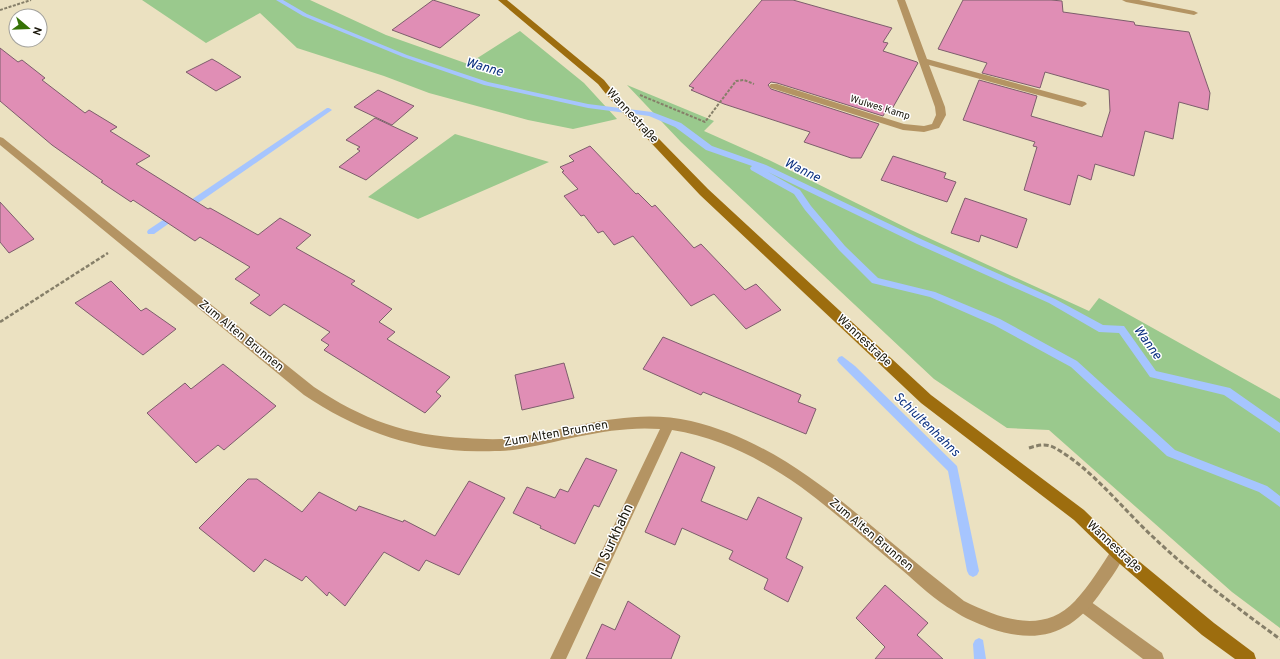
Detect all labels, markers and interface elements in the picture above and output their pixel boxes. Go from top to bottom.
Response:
north arrow [8,8,48,48]
text: N [29,25,44,37]
water label: Wanne [464,55,505,81]
street label: Wannestraße [602,85,662,147]
street label: Wulwes Kamp [848,93,912,123]
water label: Wanne [781,155,823,187]
street label: Zum Alten Brunnen [195,297,287,375]
street label: Wannestraße [833,311,895,371]
water label: Wanne [1129,323,1165,363]
water label: Schiultenhahns [889,389,963,461]
street label: Zum Alten Brunnen [503,417,609,451]
street label: Zum Alten Brunnen [825,495,917,575]
street label: Im Surkhahn [588,501,638,581]
street label: Wannestraße [1083,517,1145,577]

